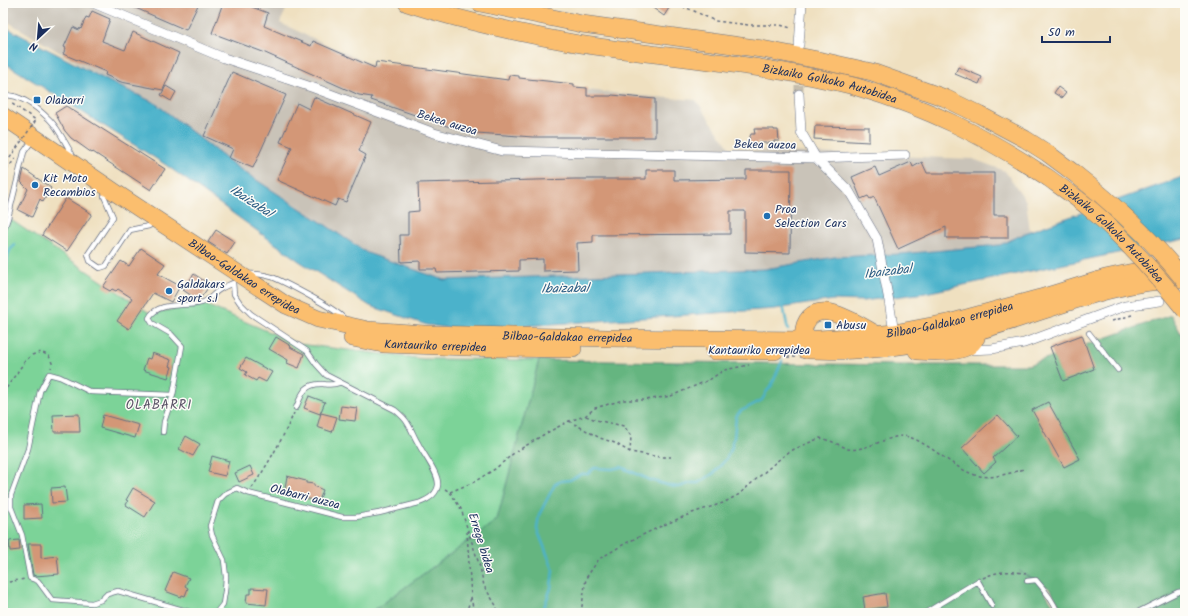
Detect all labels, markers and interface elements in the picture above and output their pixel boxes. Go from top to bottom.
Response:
north arrow [18,18,58,58]
scale bar [1042,18,1110,44]
text: 50 m [1048,23,1075,42]
text: N [27,36,41,56]
street label: Bizkaiko Golkoko Autobidea [761,59,900,109]
place label: Olabarri [45,91,85,110]
marker: Olabarri [32,95,42,105]
street label: Bekea auzoa [414,105,480,141]
street label: Bekea auzoa [734,135,797,155]
place label: Kit Moto Recambios [43,169,96,202]
street label: Bizkaiko Golkoko Autobidea [1055,179,1169,288]
marker: Kit Moto Recambios [30,180,40,190]
water label: Ibaizabal [225,180,279,225]
place label: Proa Selection Cars [775,200,847,233]
marker: Proa Selection Cars [762,211,772,221]
street label: Bilbao-Galdakao errepidea [185,234,304,320]
water label: Ibaizabal [863,258,916,285]
place label: Galdakars sport s.l [177,275,225,308]
water label: Ibaizabal [541,278,592,300]
marker: Galdakars sport s.l [164,286,174,296]
street label: Bilbao-Galdakao errepidea [885,296,1016,343]
place label: Abusu [836,316,866,335]
marker: Abusu [823,320,833,330]
street label: Bilbao-Galdakao errepidea [502,326,633,348]
street label: Kantauriko errepidea [384,335,487,357]
street label: Kantauriko errepidea [708,341,810,360]
district label: OLABARRI [126,395,192,416]
street label: Olabarri auzoa [268,479,342,515]
street label: Errege bidea [463,510,499,576]

